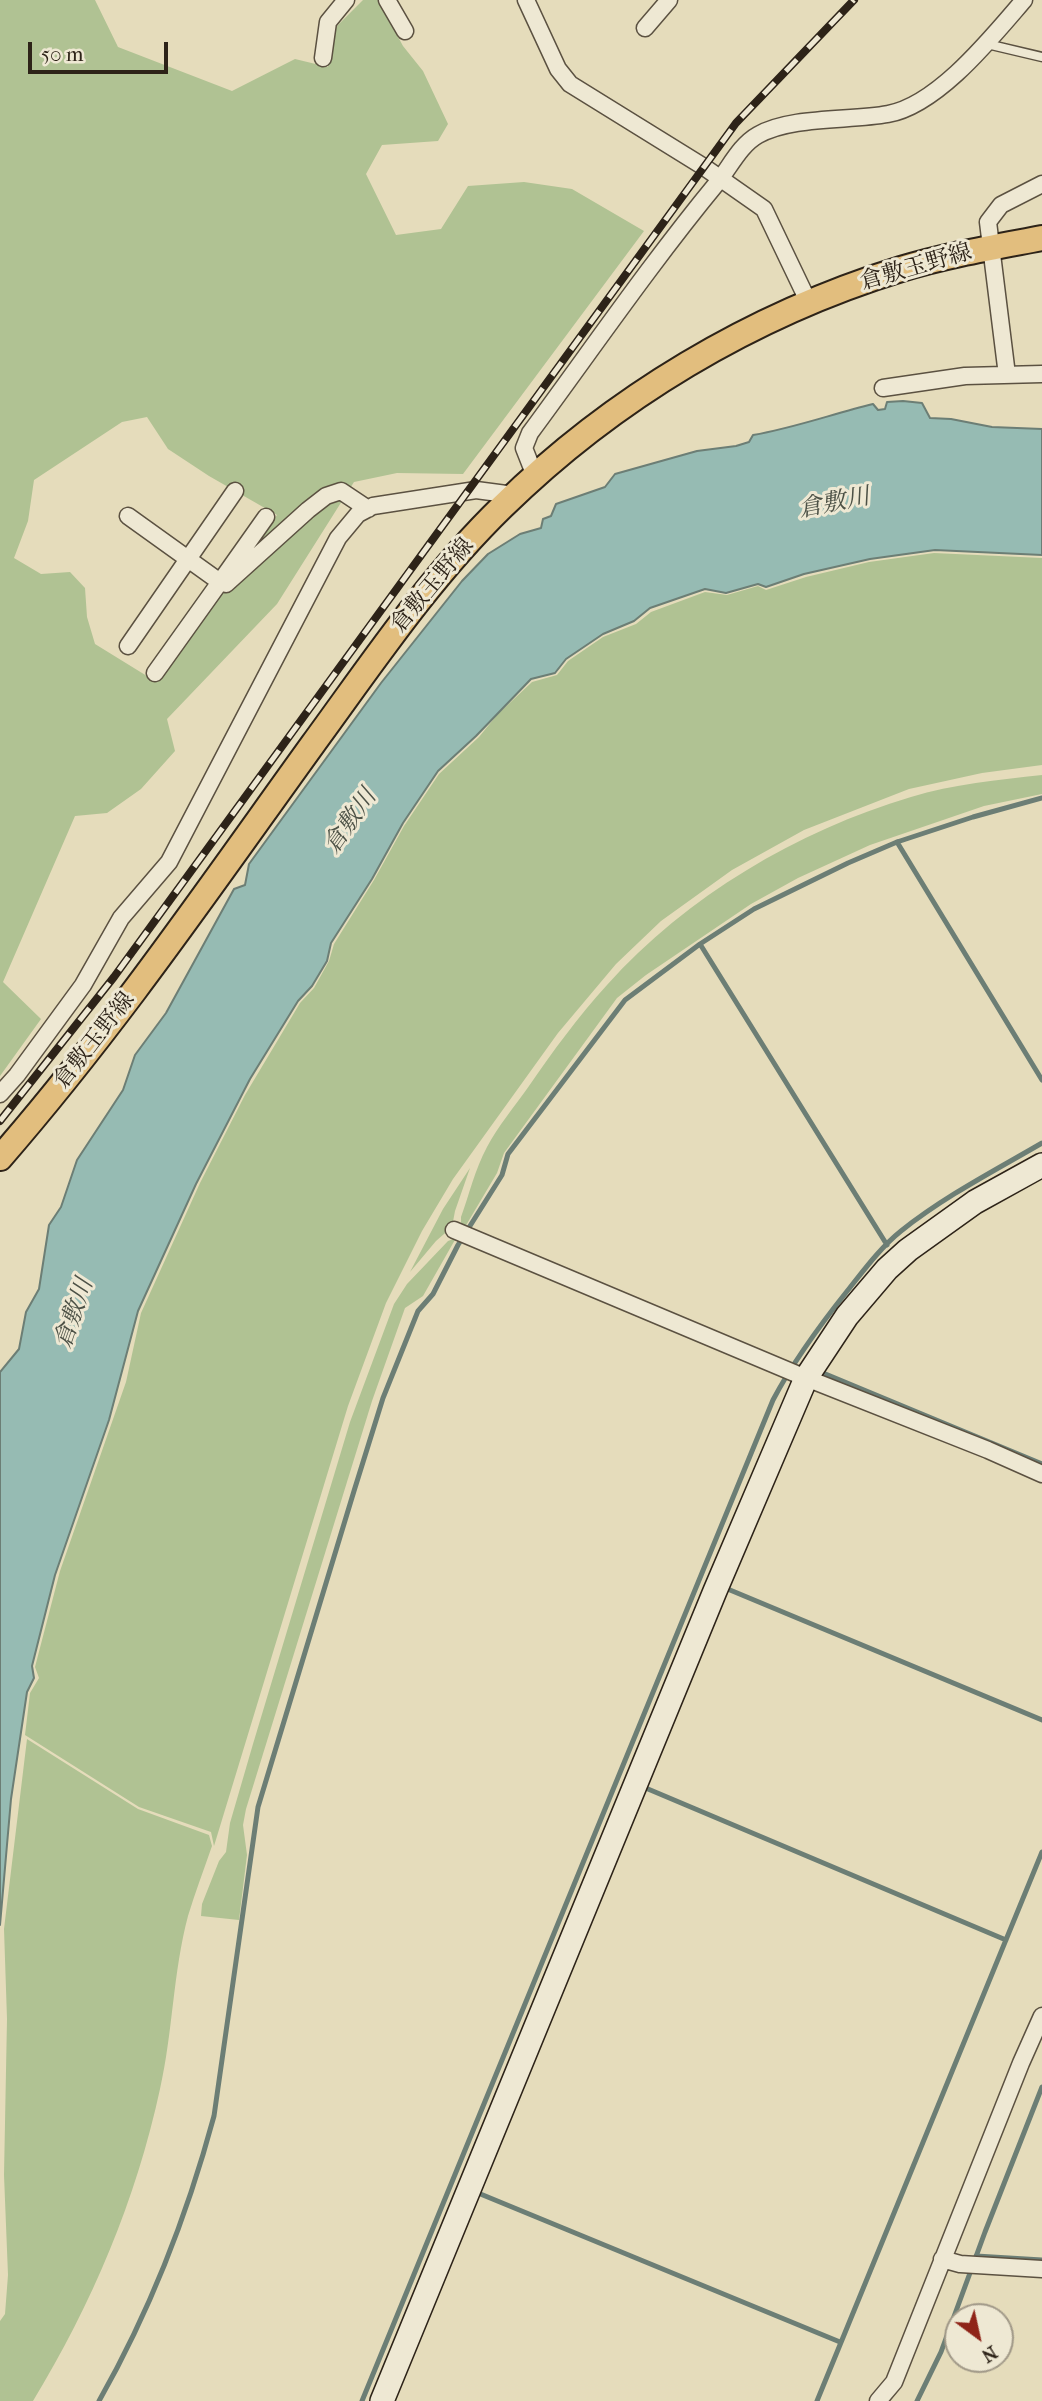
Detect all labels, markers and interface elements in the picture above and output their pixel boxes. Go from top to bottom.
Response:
scale bar [32,28,172,72]
text: 50 m [41,42,84,66]
street label: 倉敷玉野線 [857,239,975,297]
water label: 倉敷川 [796,483,872,525]
street label: 倉敷玉野線 [385,533,481,639]
water label: 倉敷川 [319,784,383,860]
street label: 倉敷玉野線 [49,987,141,1095]
water label: 倉敷川 [50,1275,100,1353]
north arrow [944,2303,1014,2373]
text: N [977,2341,1001,2367]

